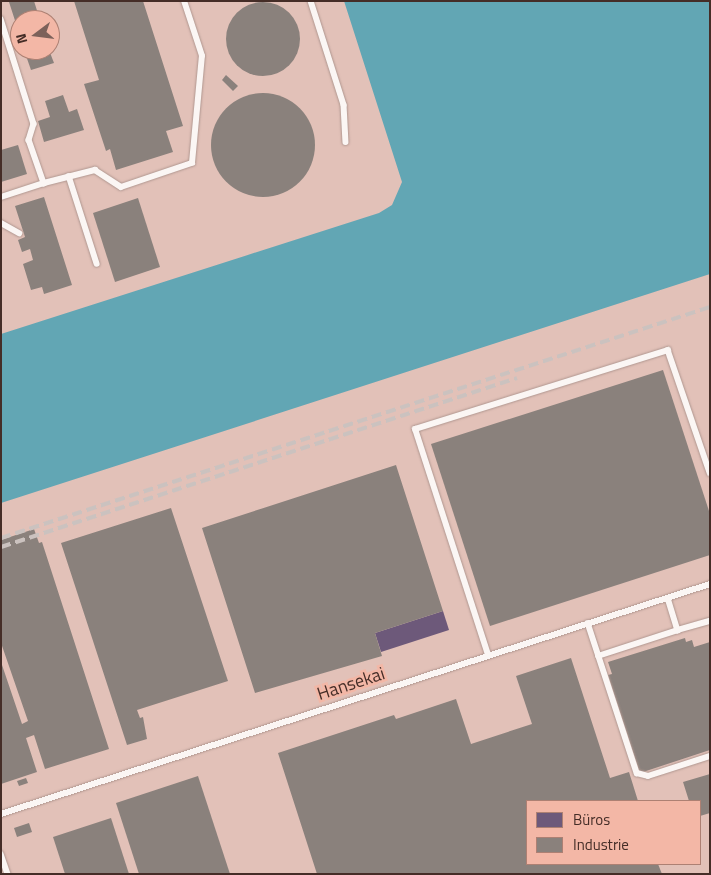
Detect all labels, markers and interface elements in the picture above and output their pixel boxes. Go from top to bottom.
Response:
north arrow [10,10,60,60]
text: N [10,31,32,46]
street label: Hansekai [314,663,388,705]
legend [526,800,701,865]
text: Büros [573,808,610,831]
text: Industrie [573,833,629,856]

